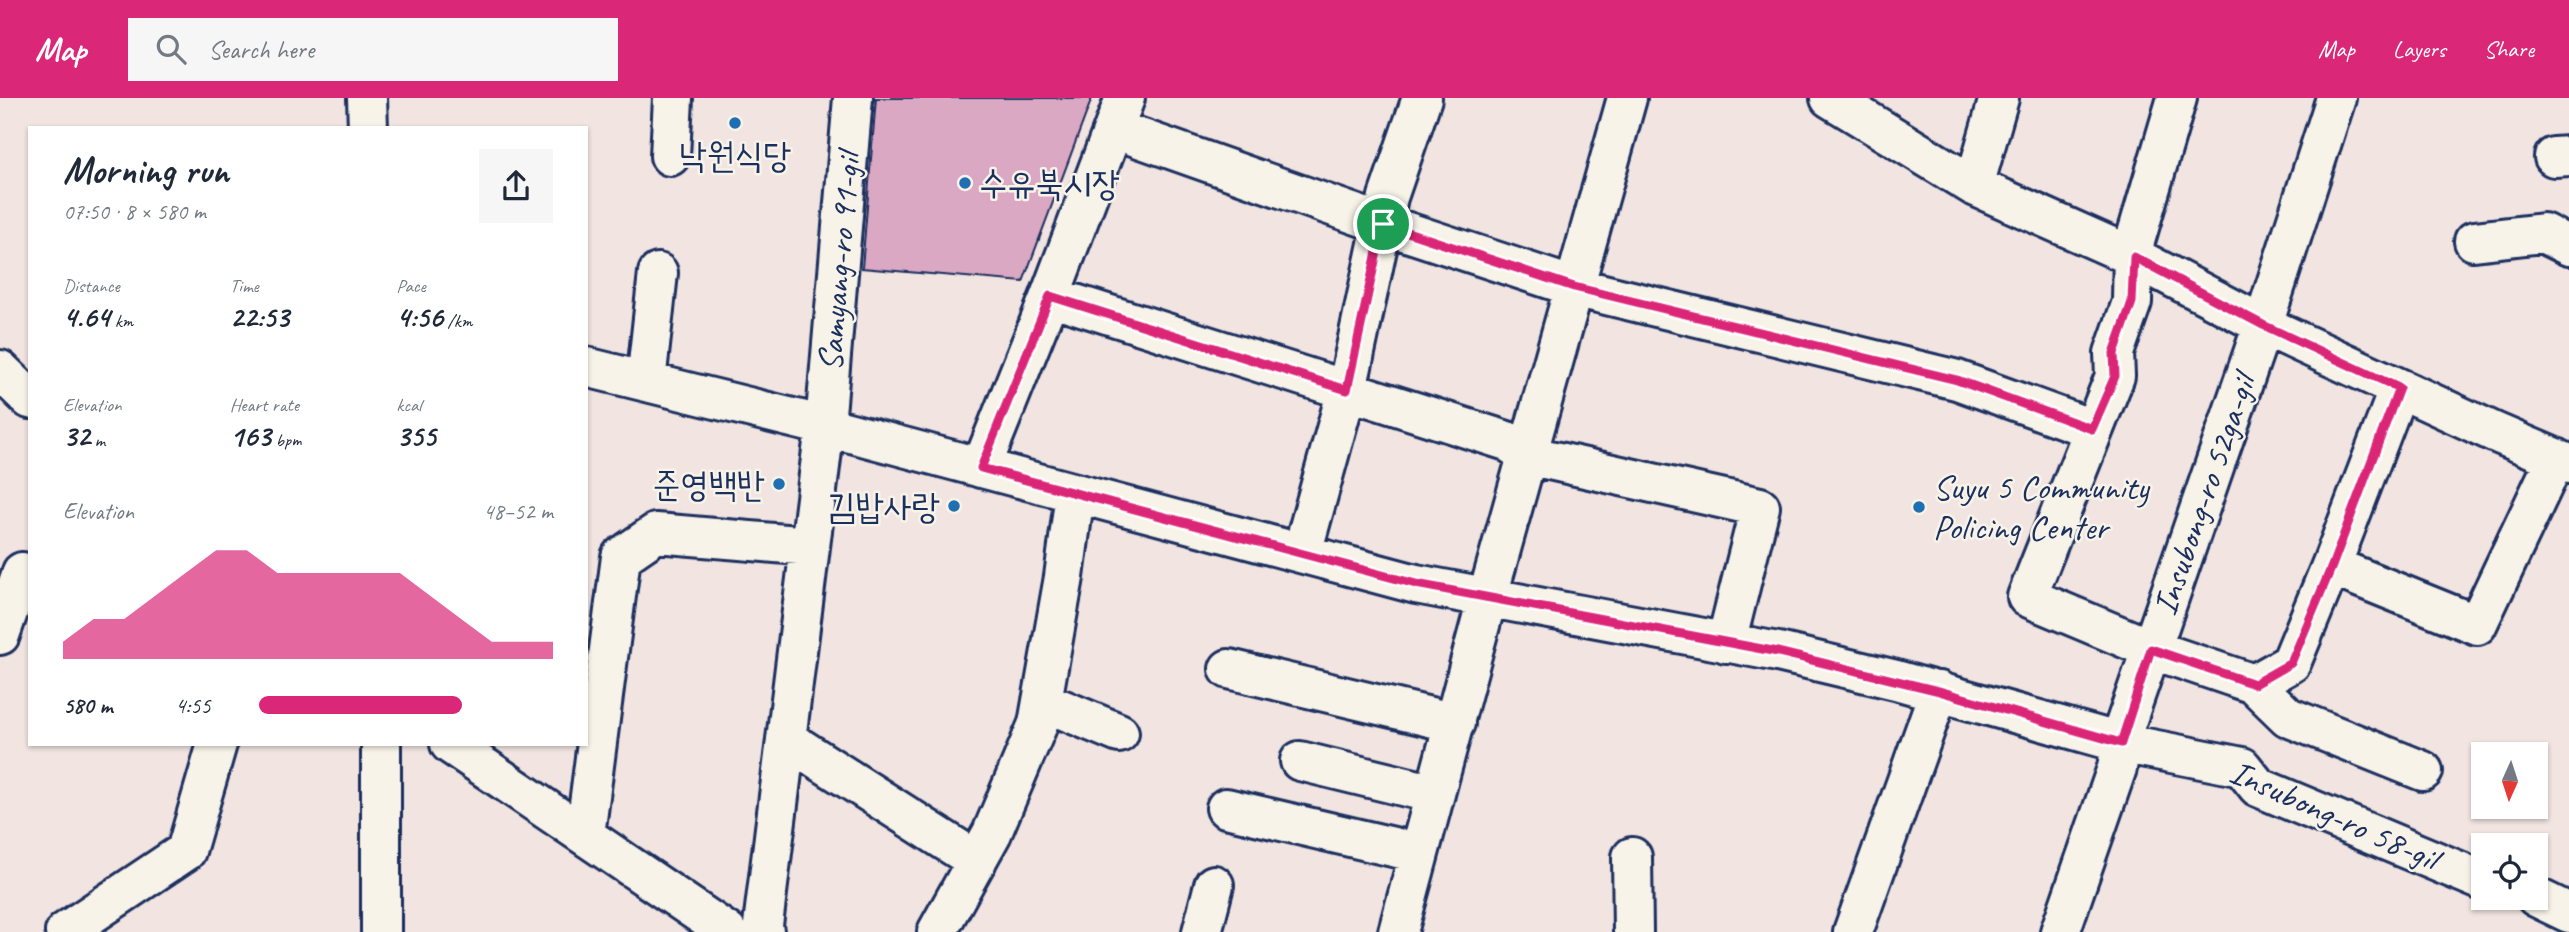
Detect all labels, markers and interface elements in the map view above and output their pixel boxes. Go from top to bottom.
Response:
search box [128,18,618,81]
text: Map [35,28,86,70]
icon: search [152,30,190,68]
text: Search here [208,33,314,66]
text: Map [2318,34,2355,64]
text: Layers [2393,34,2446,64]
text: Share [2484,34,2534,64]
marker: 낙원식당 [727,115,743,131]
place label: 낙원식당 [679,133,791,178]
street label: Samyang-ro 91-gil [807,145,871,373]
text: Morning run [63,147,229,194]
button: share [479,149,553,223]
place label: 수유북시장 [979,161,1120,206]
marker: 수유북시장 [957,175,973,191]
pin [1353,194,1413,254]
text: 07:50 · 8 × 580 m [63,197,206,226]
icon: arrive [1364,205,1402,243]
text: Distance [63,274,120,298]
text: Time [230,274,259,298]
text: Pace [396,274,426,298]
text: 4.64 [63,298,110,336]
text: 22:53 [230,298,289,336]
text: 4:56 [396,298,443,336]
text: km [110,309,133,333]
text: /km [443,309,472,333]
street label: Insubong-ro 52ga-gil [2142,363,2268,621]
text: Elevation [63,393,121,417]
text: Heart rate [230,393,299,417]
text: kcal [396,393,421,417]
text: 32 [63,417,90,455]
text: 163 [230,417,271,455]
text: 355 [396,417,436,455]
text: m [90,428,105,452]
text: bpm [271,428,301,452]
place label: 준영백반 [652,462,765,507]
place label: Suyu 5 Community Policing Center [1933,465,2151,550]
marker: 준영백반 [771,476,787,492]
place label: 김밥사랑 [827,484,940,529]
text: Elevation [63,497,134,526]
text: 48–52 m [483,497,553,526]
marker: 김밥사랑 [946,498,962,514]
marker: Suyu 5 Community Policing Center [1911,499,1927,515]
text: 580 m [63,691,112,720]
text: 4:55 [175,691,211,720]
north arrow [2471,742,2548,819]
map controls [2471,742,2548,910]
street label: Insubong-ro 58-gil [2223,749,2451,883]
button: locate [2471,833,2548,910]

